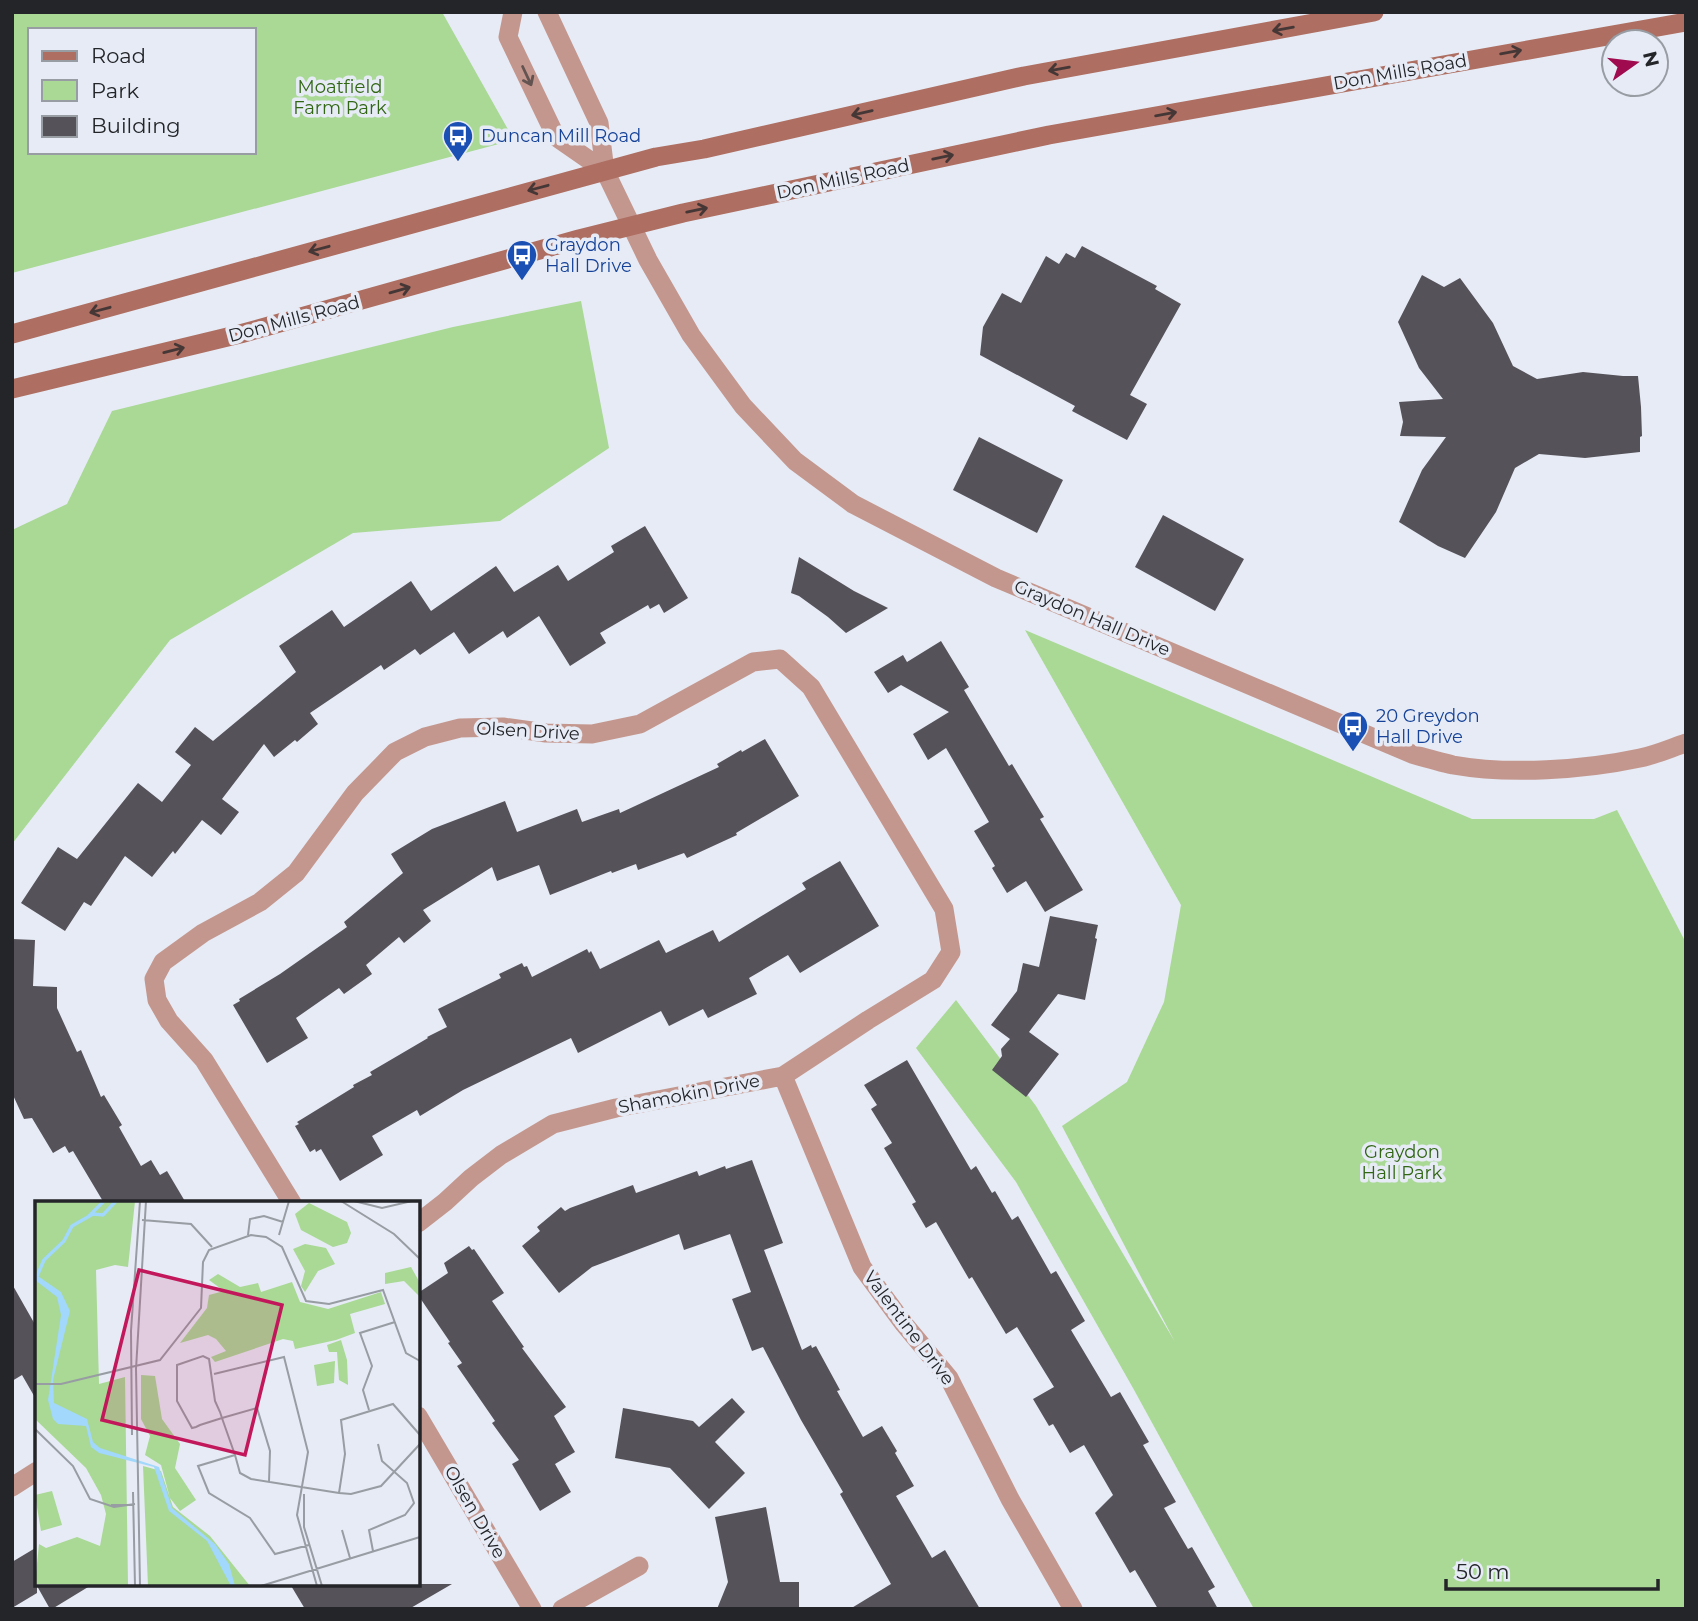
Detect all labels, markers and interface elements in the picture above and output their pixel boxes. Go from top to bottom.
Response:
one-way arrow [1272,23,1295,36]
legend [28,28,256,154]
north arrow [1600,28,1670,98]
text: Road [91,43,146,68]
one-way arrow [1499,45,1522,59]
street label: Don Mills Road [1331,49,1469,95]
text: N [1638,49,1664,69]
one-way arrow [1048,63,1071,76]
one-way arrow [520,65,534,86]
park label: Moatfield Farm Park [293,76,387,119]
text: Park [91,78,139,103]
one-way arrow [851,106,874,120]
one-way arrow [1154,107,1177,120]
text: Building [91,113,181,138]
bus stop icon: Duncan Mill Road [441,119,475,163]
place label: Duncan Mill Road [481,125,641,147]
one-way arrow [931,150,954,164]
street label: Don Mills Road [775,154,911,204]
one-way arrow [528,183,550,196]
one-way arrow [685,203,708,217]
place label: Graydon Hall Drive [545,234,632,277]
bus stop icon: Graydon Hall Drive [505,238,539,282]
one-way arrow [308,243,331,256]
one-way arrow [389,283,411,296]
street label: Don Mills Road [226,291,362,347]
one-way arrow [89,304,111,317]
one-way arrow [162,343,185,356]
street label: Graydon Hall Drive [1011,575,1173,661]
place label: 20 Greydon Hall Drive [1376,705,1480,748]
bus stop icon: 20 Greydon Hall Drive [1336,709,1370,753]
street label: Olsen Drive [476,717,580,745]
street label: Shamokin Drive [616,1069,762,1119]
park label: Graydon Hall Park [1362,1141,1443,1184]
inset map [35,1201,420,1586]
street label: Valentine Drive [859,1267,959,1389]
street label: Olsen Drive [440,1462,510,1562]
scale bar [1446,1548,1658,1592]
text: 50 m [1456,1559,1510,1584]

